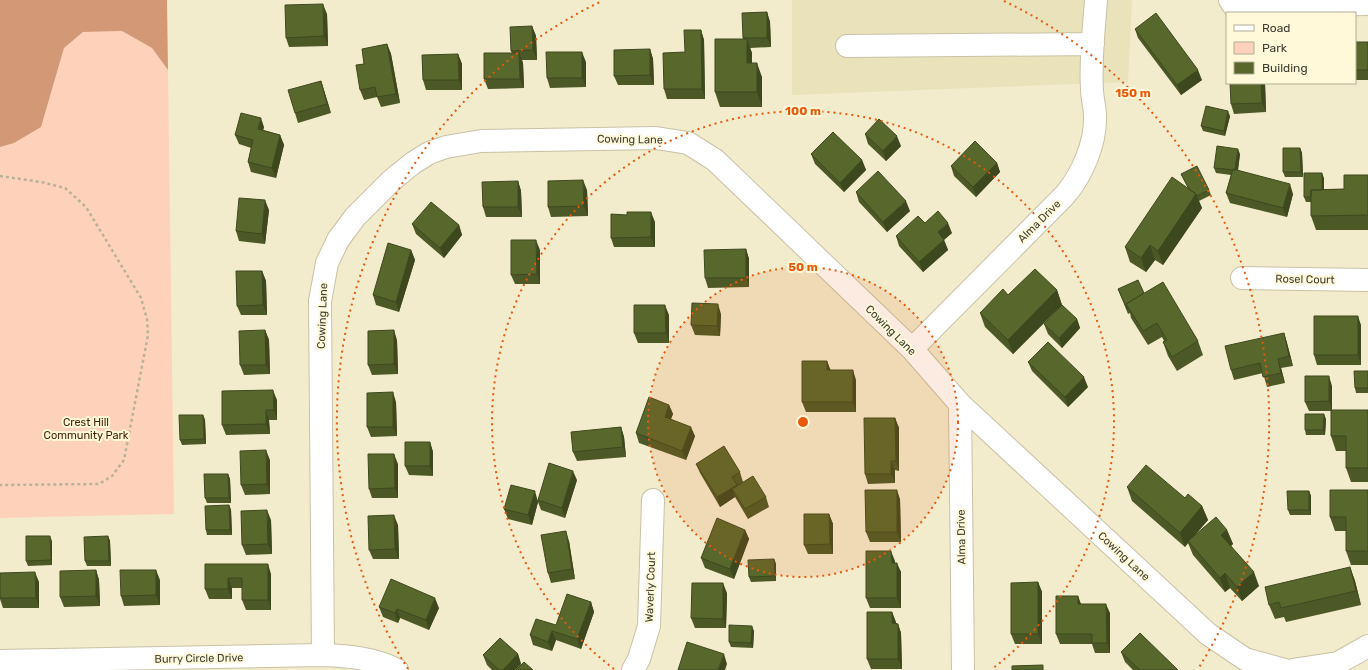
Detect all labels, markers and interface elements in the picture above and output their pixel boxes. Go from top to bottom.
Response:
legend [1226,12,1356,84]
text: Road [1262,21,1290,35]
text: Park [1262,41,1288,55]
text: Building [1262,61,1308,75]
text: 150 m [1115,86,1151,100]
text: 100 m [785,104,821,118]
street label: Cowing Lane [597,132,663,147]
street label: Alma Drive [1015,197,1063,245]
text: 50 m [788,260,818,274]
street label: Rosel Court [1275,272,1335,287]
street label: Cowing Lane [315,283,330,349]
street label: Cowing Lane [863,302,919,358]
centre of rings [796,415,810,429]
park label: Crest Hill Community Park [44,416,129,442]
street label: Alma Drive [955,509,968,565]
street label: Cowing Lane [1095,529,1152,584]
street label: Waverly Court [643,551,658,623]
street label: Burry Circle Drive [154,651,244,666]

